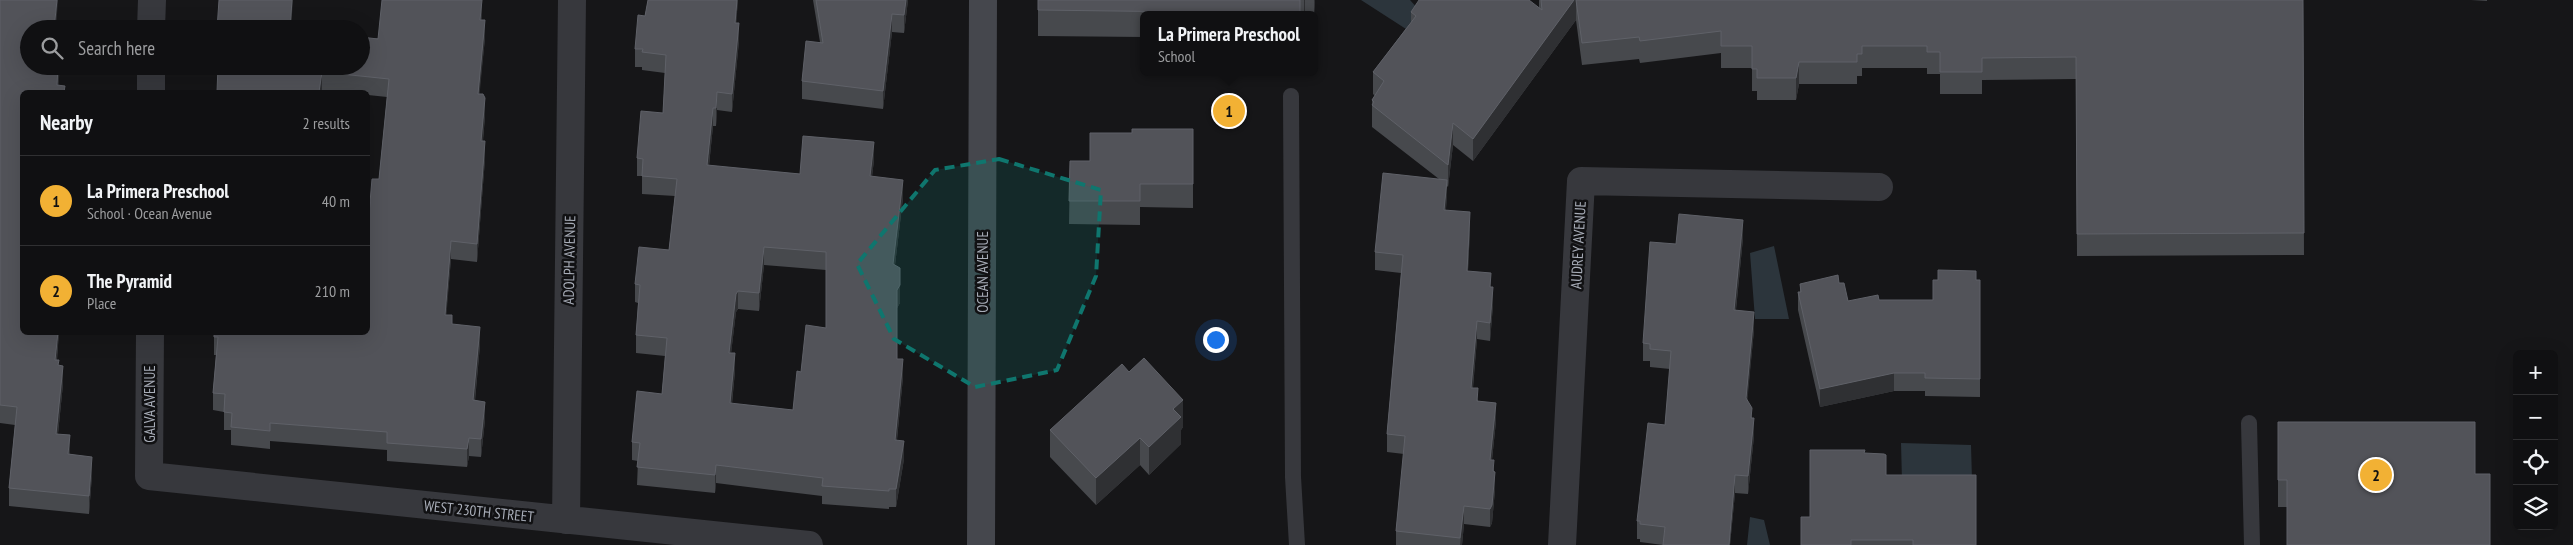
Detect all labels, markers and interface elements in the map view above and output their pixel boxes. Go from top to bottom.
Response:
popup [1140,11,1318,76]
search box [20,20,370,75]
text: La Primera Preschool [1158,22,1300,46]
icon: search [38,34,66,62]
text: Search here [78,36,155,60]
text: School [1158,46,1195,66]
pin: 1 [1213,92,1245,130]
text: Nearby [40,109,93,136]
text: 2 results [303,113,350,133]
text: La Primera Preschool [87,179,229,203]
text: 1 [52,191,60,211]
text: 40 m [322,191,350,211]
street label: AUDREY AVENUE [1566,201,1590,289]
text: School · Ocean Avenue [87,203,212,223]
street label: ADOLPH AVENUE [559,215,579,305]
street label: OCEAN AVENUE [973,231,992,313]
text: The Pyramid [87,269,172,293]
text: 2 [52,281,60,301]
text: 210 m [315,281,350,301]
text: Place [87,293,116,313]
your location [1203,327,1229,353]
map controls [2513,350,2558,530]
button: + [2513,350,2558,395]
street label: GALVA AVENUE [140,365,159,443]
button: − [2513,395,2558,440]
button: locate [2513,440,2558,485]
pin: 2 [2360,456,2392,494]
button: layers [2513,485,2558,530]
street label: WEST 230TH STREET [423,496,535,526]

